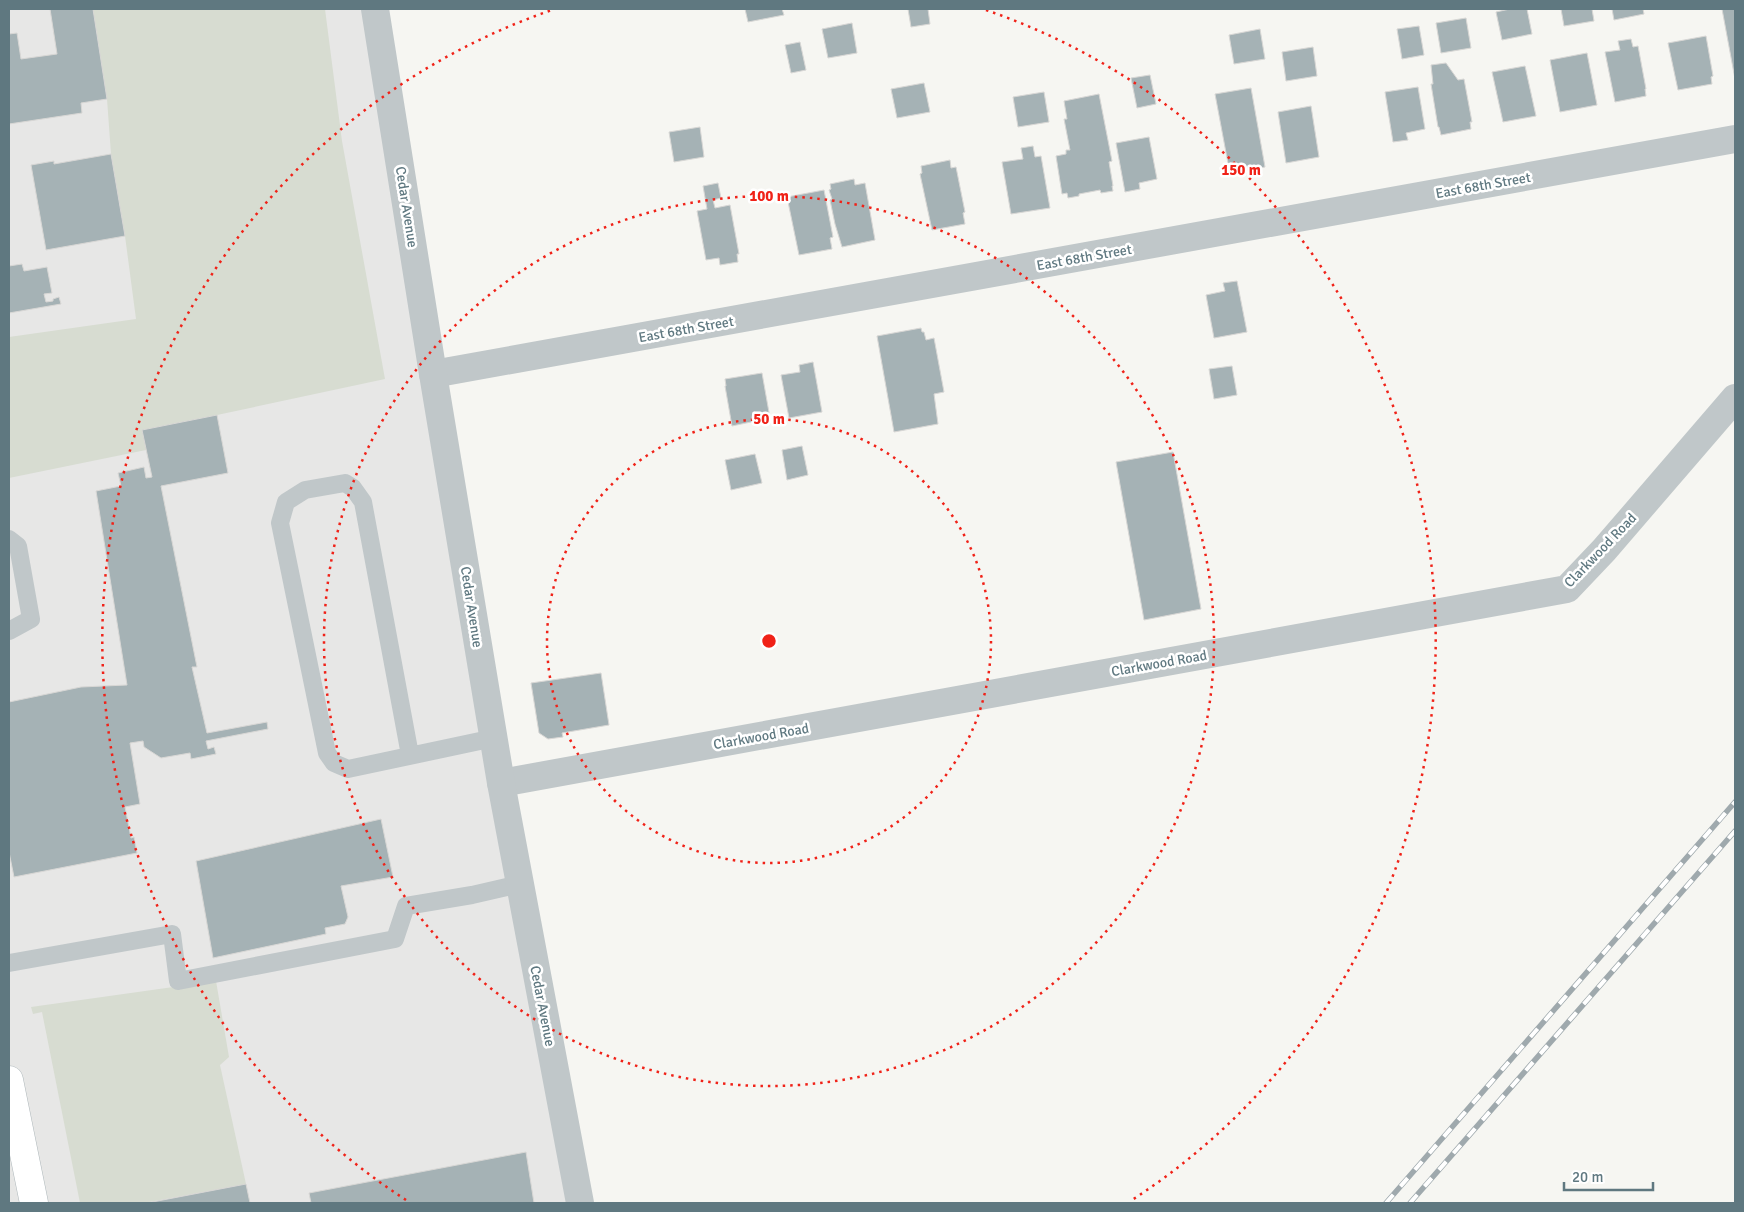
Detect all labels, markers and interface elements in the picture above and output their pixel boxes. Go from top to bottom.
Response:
text: 150 m [1221,161,1261,179]
street label: Cedar Avenue [392,165,421,249]
street label: East 68th Street [1434,169,1532,202]
text: 100 m [749,187,789,205]
street label: East 68th Street [1035,241,1133,274]
street label: East 68th Street [637,313,735,346]
text: 50 m [753,410,785,428]
street label: Clarkwood Road [1561,510,1640,591]
street label: Cedar Avenue [457,565,486,649]
centre of rings [760,632,778,650]
street label: Clarkwood Road [1110,647,1208,680]
street label: Clarkwood Road [712,720,810,753]
street label: Cedar Avenue [526,964,559,1048]
scale bar [1564,1160,1653,1192]
text: 20 m [1572,1168,1603,1186]

